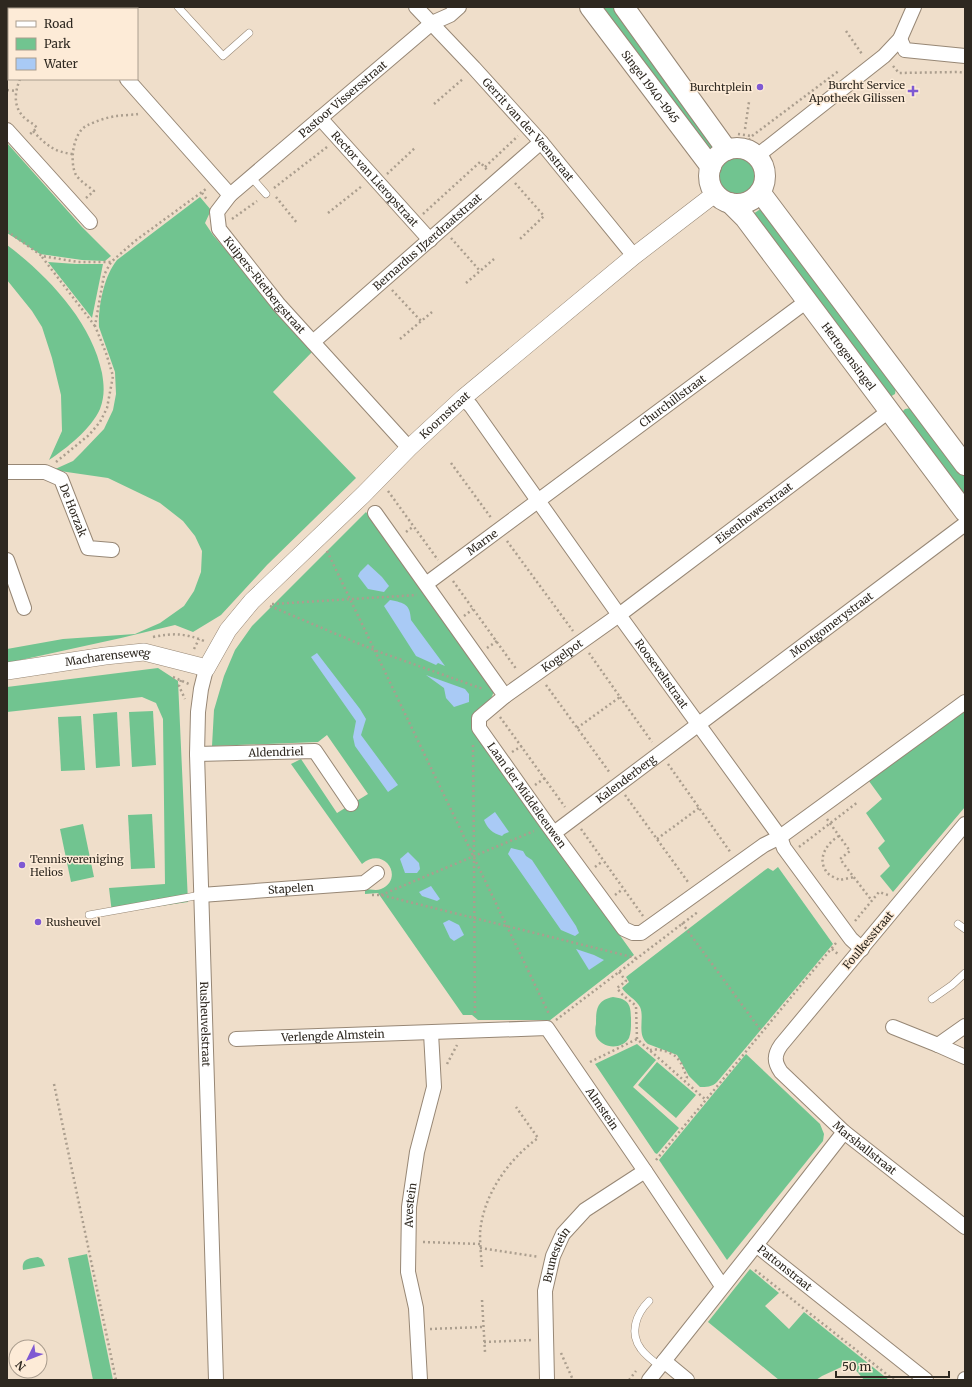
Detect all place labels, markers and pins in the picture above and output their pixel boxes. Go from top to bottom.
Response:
place label: Burcht Service Apotheek Gilissen [808,78,906,105]
place label: Burchtplein [690,80,753,94]
marker: Burchtplein [755,82,765,92]
marker: Burcht Service Apotheek Gilissen [908,86,918,96]
place label: Tennisvereniging Helios [30,852,124,879]
marker: Tennisvereniging Helios [17,860,27,870]
place label: Rusheuvel [46,915,101,929]
marker: Rusheuvel [33,917,43,927]

